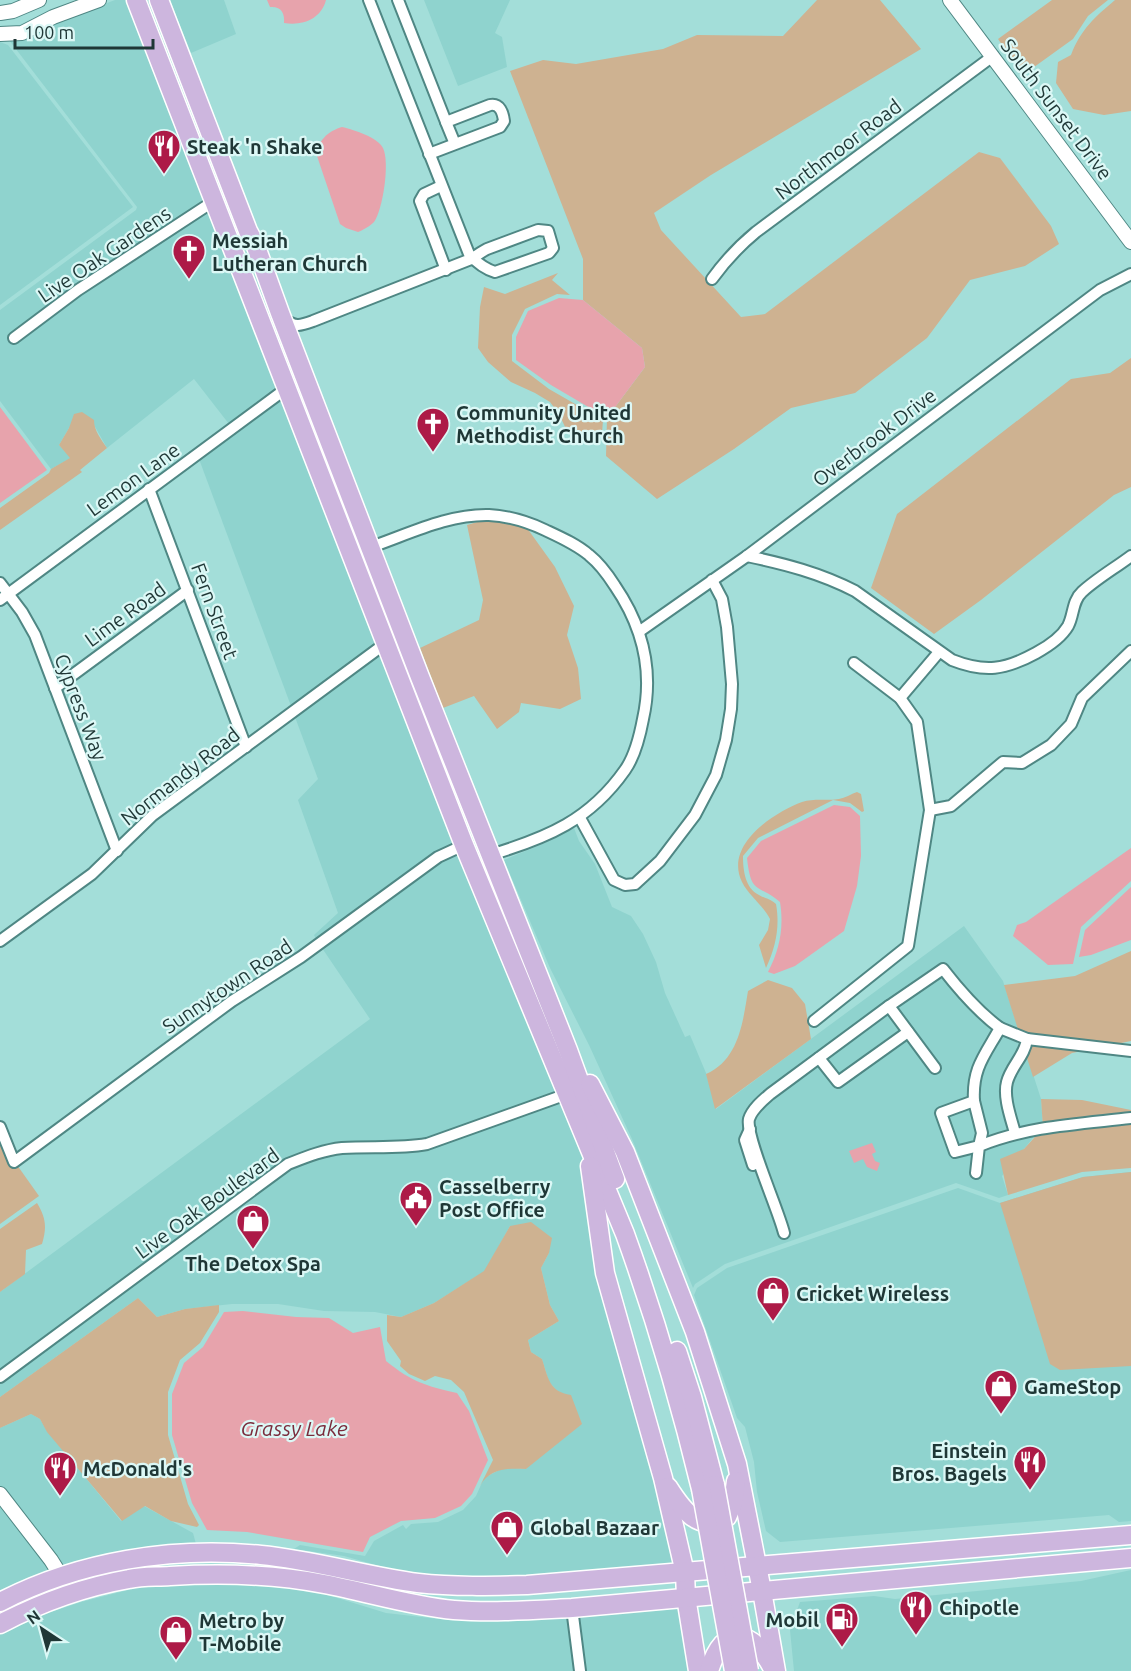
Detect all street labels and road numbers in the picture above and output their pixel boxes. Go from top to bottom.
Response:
street label: South Sunset Drive [997,34,1117,184]
street label: Northmoor Road [770,94,906,204]
street label: Live Oak Gardens [33,201,175,307]
street label: Overbrook Drive [808,383,940,491]
street label: Lemon Lane [82,438,184,520]
street label: Fern Street [187,560,243,662]
street label: Lime Road [80,577,170,651]
street label: Cypress Way [50,651,112,764]
street label: Normandy Road [116,722,244,830]
street label: Sunnytown Road [158,934,296,1038]
street label: Live Oak Boulevard [131,1143,283,1263]

